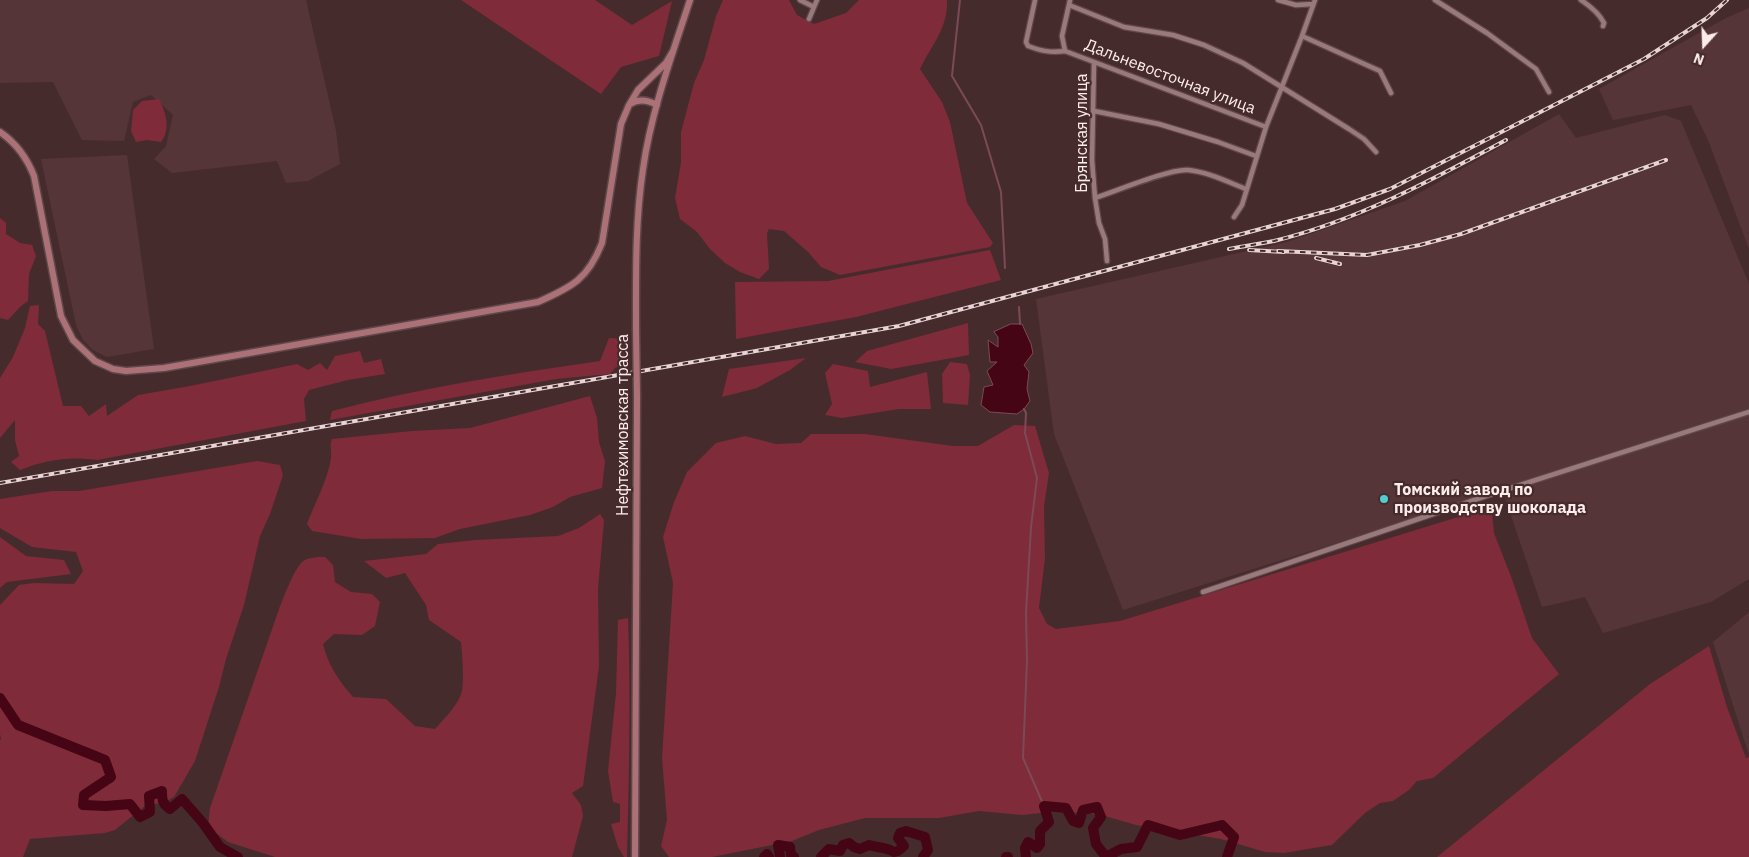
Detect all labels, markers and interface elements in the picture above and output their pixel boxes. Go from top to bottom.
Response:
north arrow [1679,20,1729,70]
street label: Дальневосточная улица [1082,36,1258,118]
text: N [1691,49,1707,69]
street label: Брянская улица [1072,73,1092,193]
street label: Нефтехимовская трасса [613,334,633,516]
place label: Томский завод по производству шоколада [1394,480,1586,518]
marker: Томский завод по производству шоколада [1378,493,1390,505]

